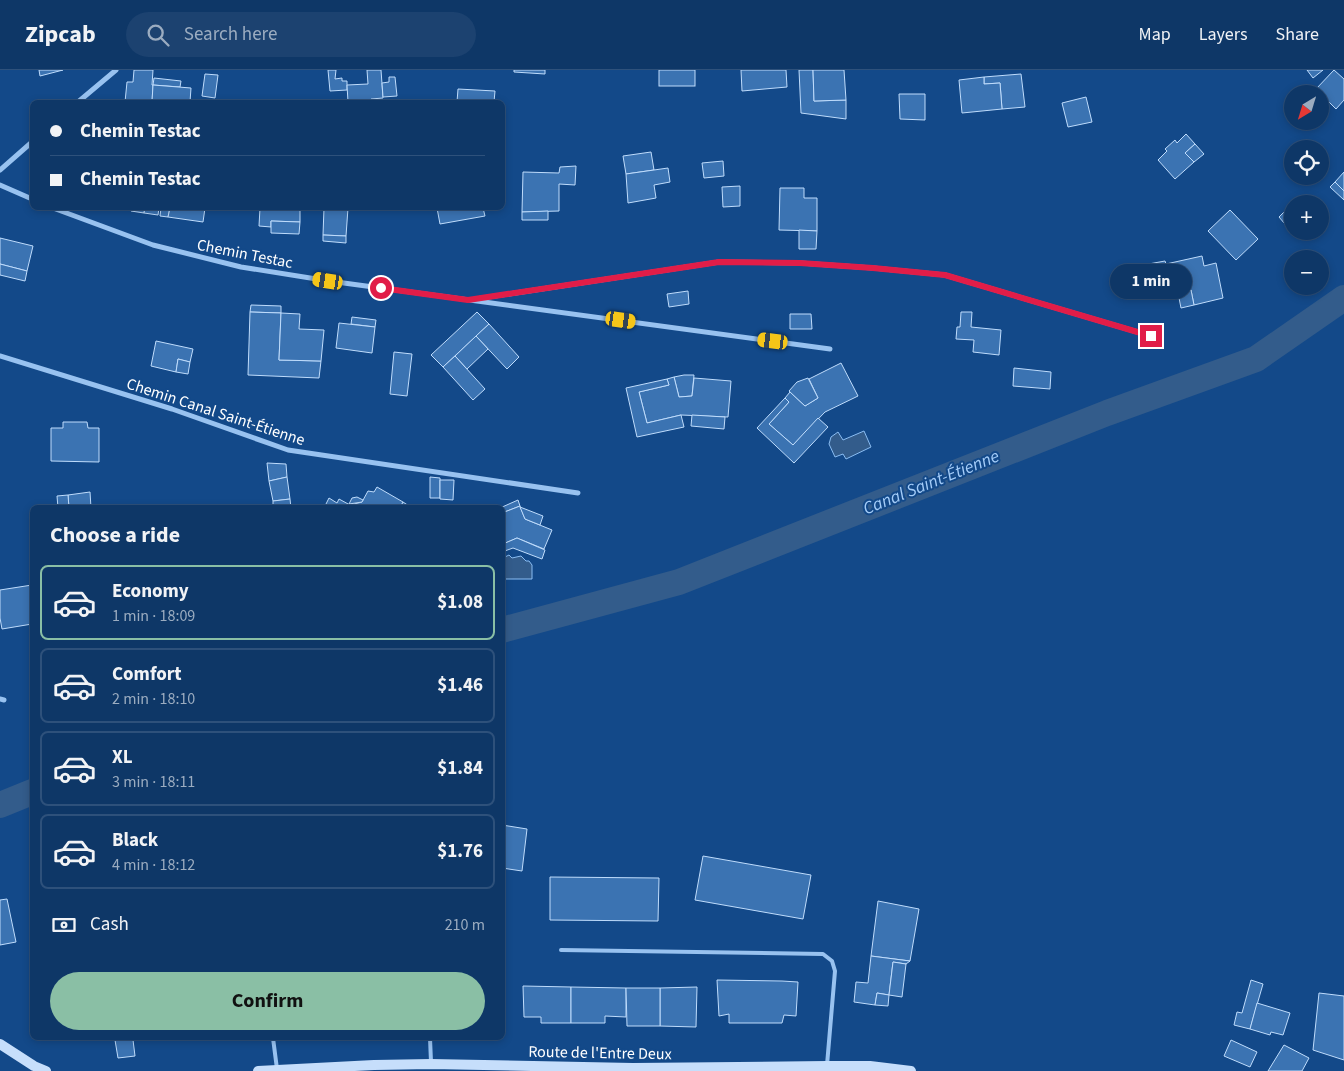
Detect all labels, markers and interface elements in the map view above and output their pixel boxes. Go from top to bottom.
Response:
search box [126,12,476,57]
text: Zipcab [25,17,96,52]
icon: search [144,21,172,49]
text: Search here [184,21,277,48]
text: Map [1139,22,1171,47]
text: Layers [1199,22,1248,47]
text: Share [1276,22,1319,47]
north arrow [1284,85,1329,130]
map controls [1284,85,1329,295]
text: Chemin Testac [80,118,201,145]
button: locate [1284,140,1329,185]
text: Chemin Testac [80,166,201,193]
button: + [1284,195,1329,240]
street label: Chemin Testac [195,234,295,274]
button: − [1284,250,1329,295]
callout: 1 min [1110,264,1192,298]
text: 1 min [1132,270,1170,292]
car [312,271,343,291]
route start [370,277,392,299]
car [605,310,636,330]
route end [1140,325,1162,347]
car [757,332,788,350]
street label: Chemin Canal Saint-Étienne [124,373,308,451]
water label: Canal Saint-Étienne [859,444,1004,521]
text: Choose a ride [50,519,180,551]
text: Economy [112,578,189,605]
icon: car [52,580,97,625]
text: $1.08 [437,589,483,616]
text: 1 min · 18:09 [112,605,195,627]
text: Comfort [112,661,182,688]
icon: car [52,663,97,708]
text: $1.46 [437,672,483,699]
text: 2 min · 18:10 [112,688,195,710]
text: XL [112,744,133,771]
icon: car [52,746,97,791]
text: $1.84 [437,755,483,782]
text: 3 min · 18:11 [112,771,195,793]
text: Black [112,827,158,854]
icon: car [52,829,97,874]
text: $1.76 [437,838,483,865]
text: 4 min · 18:12 [112,854,195,876]
icon: cash [50,911,78,939]
text: Cash [90,911,129,938]
text: 210 m [445,914,485,936]
button: Confirm [50,972,485,1030]
street label: Route de l'Entre Deux [528,1041,672,1065]

